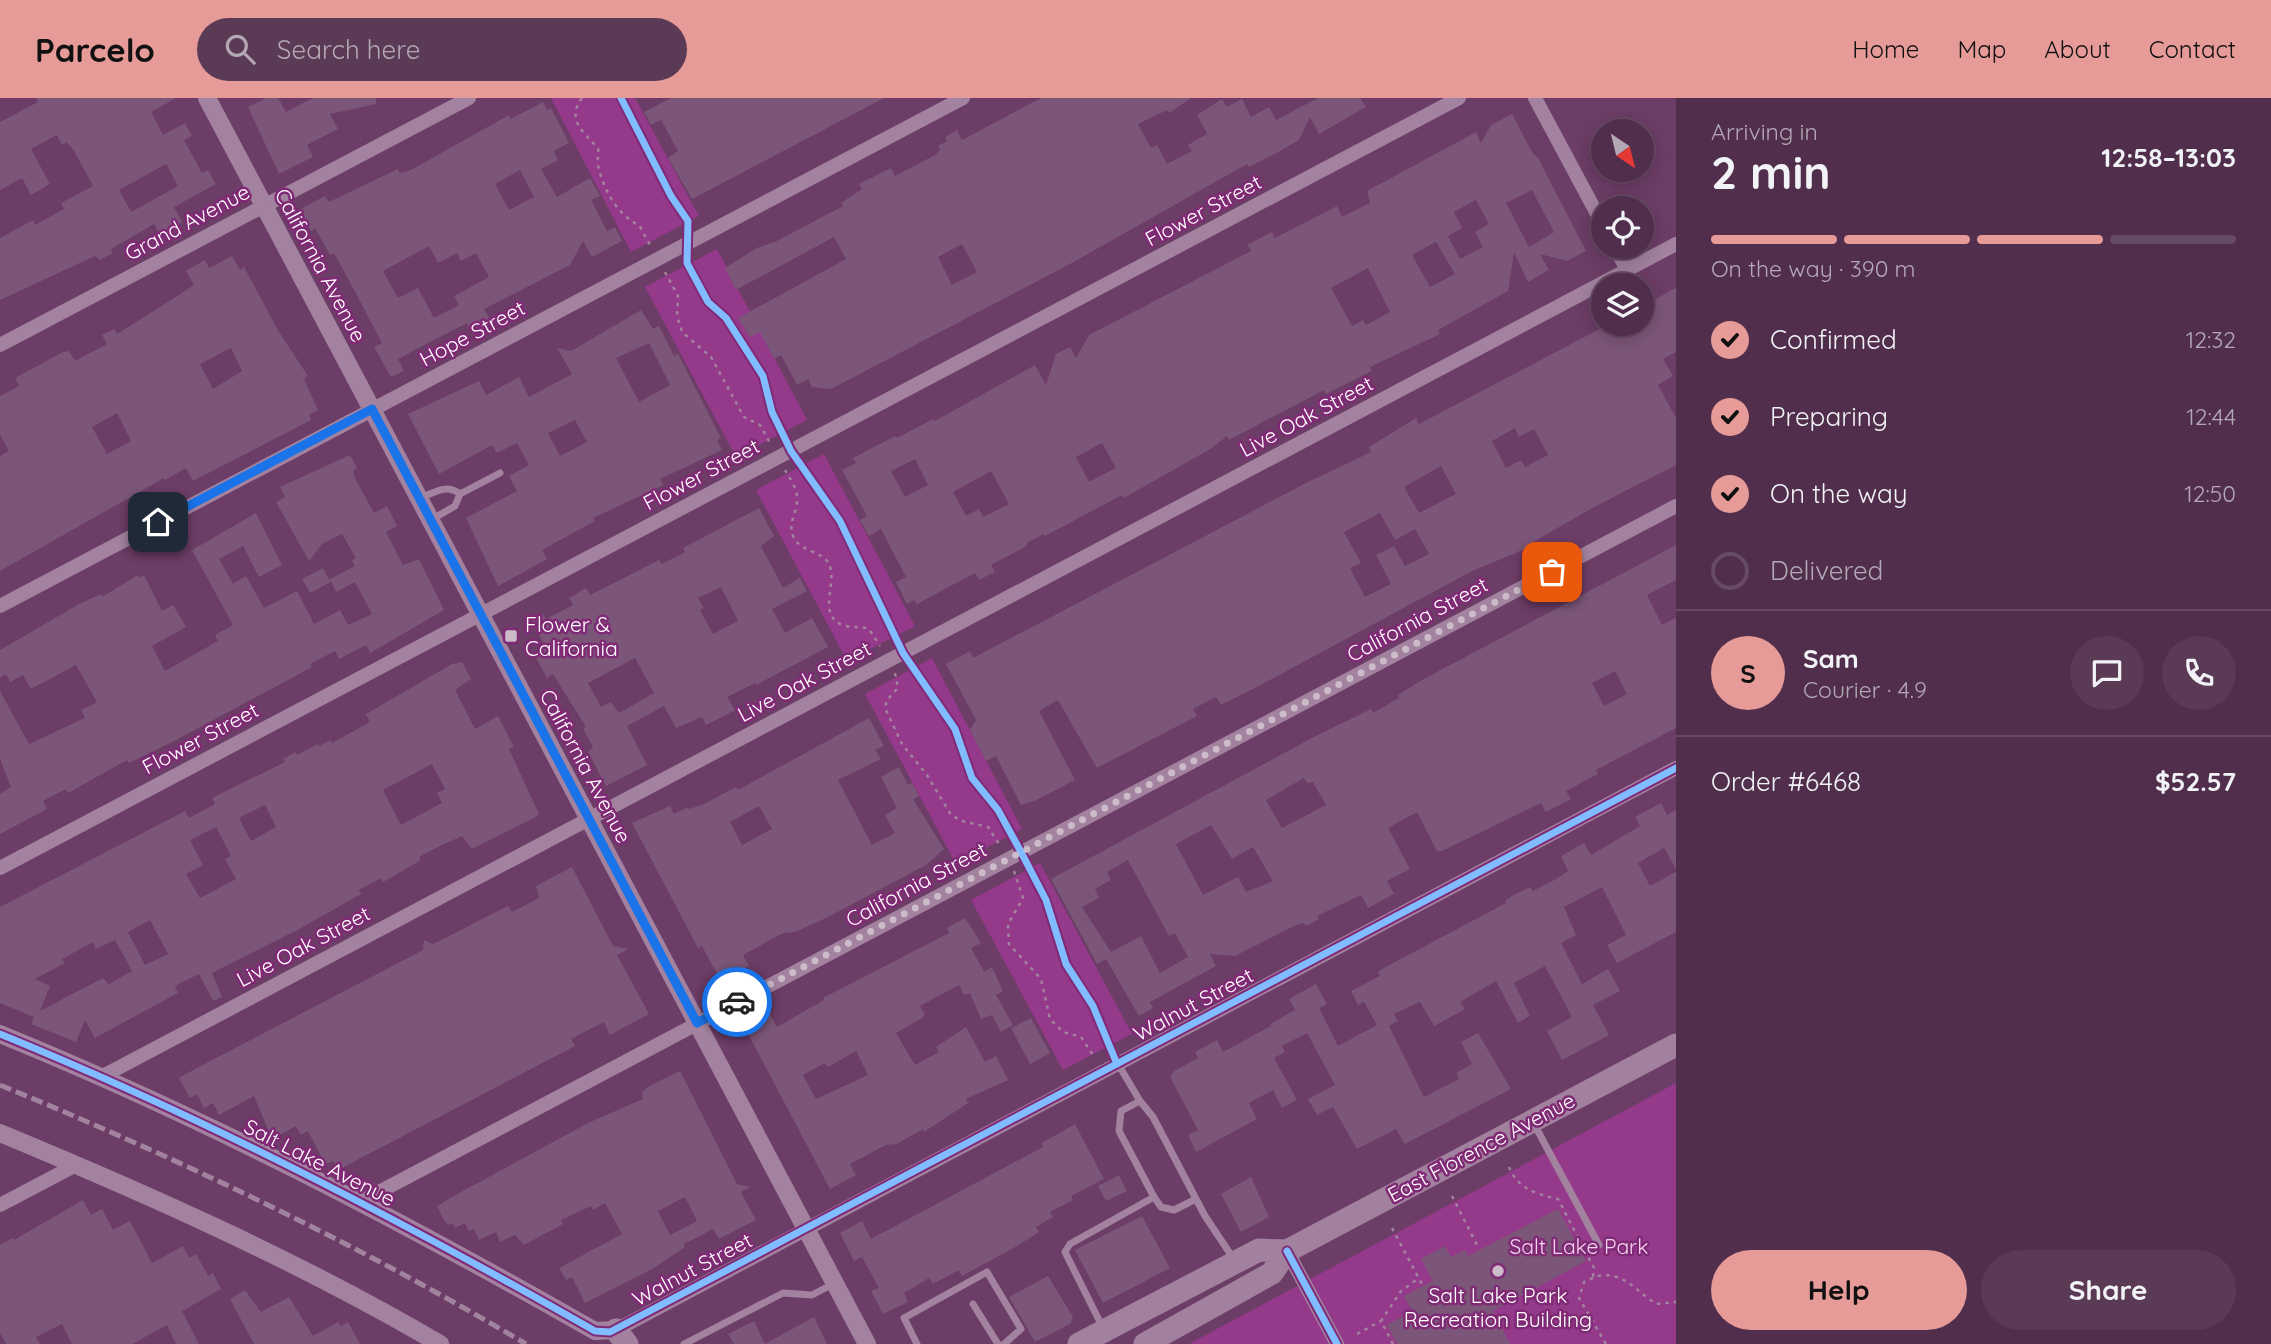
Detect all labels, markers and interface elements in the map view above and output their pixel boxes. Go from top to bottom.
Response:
search box [197,18,687,81]
text: Parcelo [35,29,155,70]
icon: search [221,30,259,68]
text: Search here [277,33,420,66]
text: Home [1852,34,1919,64]
text: Map [1957,34,2006,64]
text: About [2044,34,2111,64]
text: Contact [2149,34,2236,64]
text: Arriving in [1711,117,1818,146]
north arrow [1591,119,1654,182]
map controls [1591,119,1654,336]
text: 12:58–13:03 [2101,141,2236,174]
text: 2 min [1711,143,1831,201]
street label: Flower Street [1140,168,1266,252]
street label: Grand Avenue [120,178,254,266]
street label: California Avenue [270,184,372,346]
button: locate [1591,196,1654,259]
text: On the way · 390 m [1711,254,1916,283]
button: layers [1591,273,1654,336]
street label: Hope Street [415,294,529,372]
icon: check [1711,321,1749,359]
text: Confirmed [1770,323,1897,356]
text: 12:32 [2186,325,2236,354]
street label: Live Oak Street [1235,370,1377,462]
icon: check [1711,398,1749,436]
text: Preparing [1770,400,1888,433]
text: 12:44 [2186,402,2236,431]
street label: Flower Street [638,432,764,516]
icon: check [1711,475,1749,513]
text: On the way [1770,477,1908,510]
text: 12:50 [2184,479,2236,508]
pin [128,492,188,552]
icon: home [139,503,177,541]
pin [1522,542,1582,602]
icon: bag [1533,553,1571,591]
text: Delivered [1770,554,1883,587]
street label: California Street [1342,571,1492,667]
place label: Flower & California [525,611,618,661]
marker: Flower & California [503,628,519,644]
street label: Live Oak Street [733,635,875,727]
button: chat [2070,636,2144,710]
button: phone [2162,636,2236,710]
text: Sam [1803,642,1859,675]
text: S [1740,657,1756,690]
text: Courier · 4.9 [1803,675,1927,704]
street label: California Avenue [535,685,637,847]
street label: Flower Street [137,696,263,780]
text: Order #6468 [1711,765,1861,798]
text: $52.57 [2155,765,2236,798]
street label: California Street [841,836,991,932]
street label: Live Oak Street [232,900,374,992]
street label: Walnut Street [1129,962,1257,1046]
courier [702,967,772,1037]
icon: car [718,983,756,1021]
street label: East Florence Avenue [1383,1087,1579,1207]
street label: Salt Lake Avenue [240,1113,400,1211]
street label: Walnut Street [628,1227,756,1311]
park label: Salt Lake Park [1510,1233,1648,1259]
button: Help [1711,1250,1967,1330]
button: Share [1981,1250,2236,1330]
marker: Salt Lake Park Recreation Building [1490,1263,1506,1279]
place label: Salt Lake Park Recreation Building [1404,1282,1592,1332]

